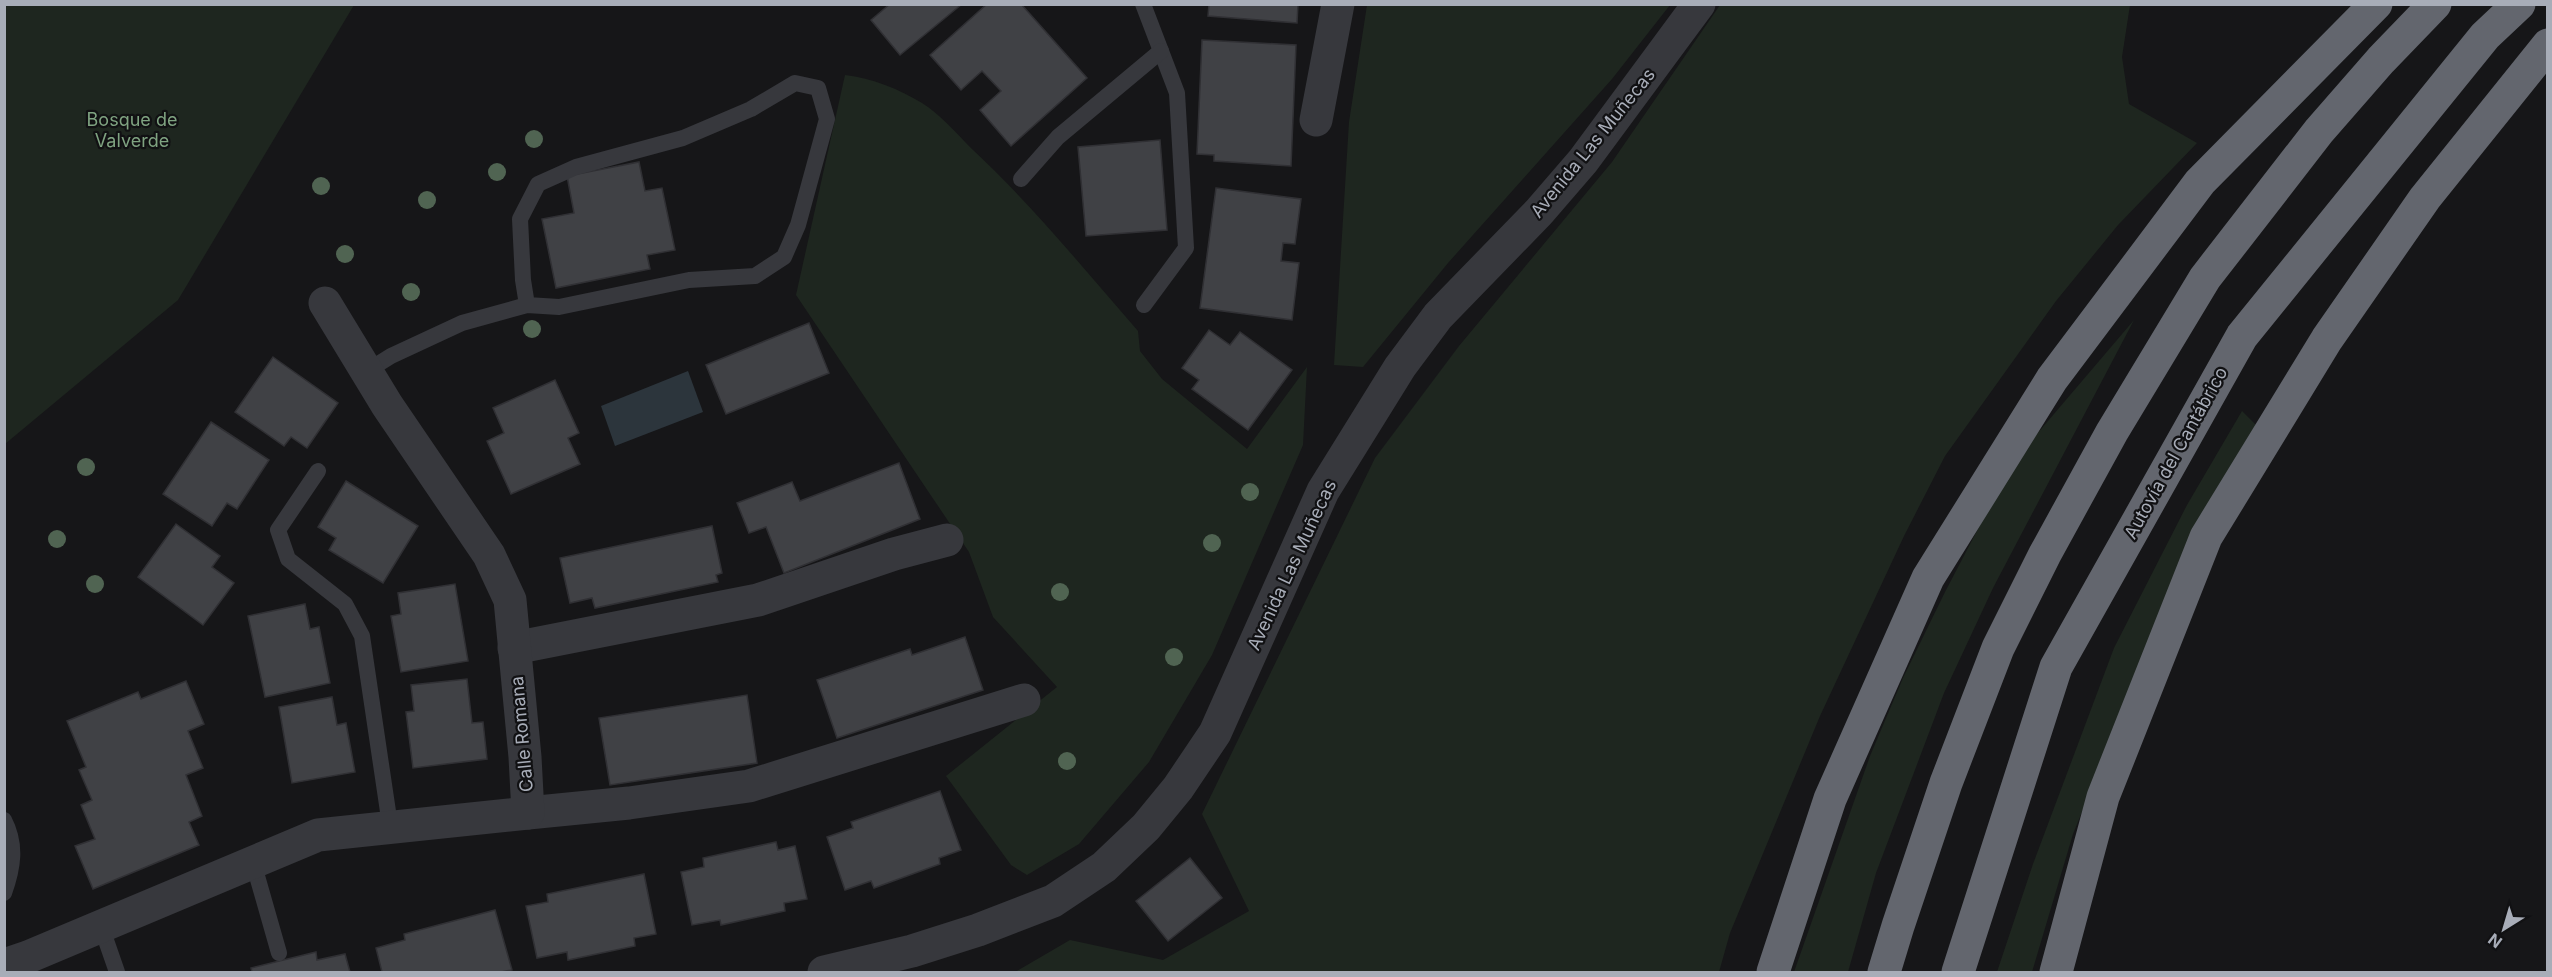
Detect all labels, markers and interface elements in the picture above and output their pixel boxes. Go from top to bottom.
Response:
street label: Avenida Las Muñecas [1526,64,1659,221]
park label: Bosque de Valverde [87,109,177,151]
street label: Autovía del Cantábrico [2120,363,2232,542]
street label: Avenida Las Muñecas [1243,476,1340,653]
street label: Calle Romana [506,675,537,793]
north arrow [2474,899,2534,959]
text: N [2484,929,2506,953]

